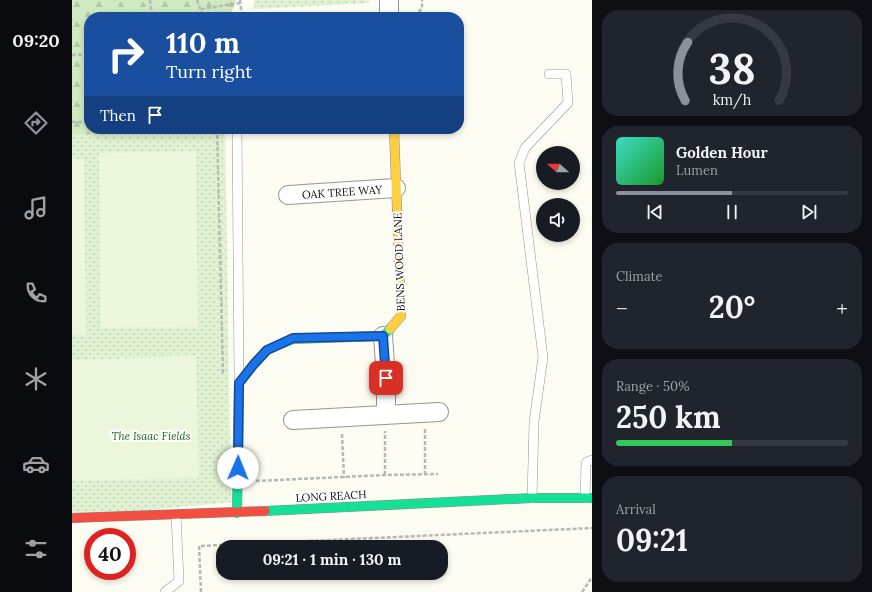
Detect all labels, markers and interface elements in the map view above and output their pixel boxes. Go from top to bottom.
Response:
text: 110 m [166,25,240,61]
icon: right [100,28,152,80]
text: 09:20 [12,29,60,52]
text: 38 [708,42,756,95]
text: Turn right [166,60,252,83]
text: km/h [713,91,752,110]
icon: arrive [144,104,166,126]
text: Then [100,106,136,125]
icon: directions [22,109,50,137]
text: Golden Hour [676,143,768,162]
north arrow [536,146,580,190]
map controls [536,146,580,242]
text: Lumen [676,162,718,179]
street label: OAK TREE WAY [301,182,384,202]
icon: music [22,194,50,222]
button: sound [536,198,580,242]
icon: previous [644,201,666,223]
icon: pause [721,201,743,223]
icon: next [798,201,820,223]
street label: BENS WOOD LANE [390,212,408,312]
text: Climate [616,268,663,285]
icon: phone [22,279,50,307]
text: 20° [709,288,755,326]
text: − [616,294,628,322]
text: + [836,294,848,322]
pin [369,361,403,395]
icon: climate [22,365,50,393]
icon: arrive [375,367,397,389]
text: Range · 50% [616,378,690,395]
text: 250 km [616,398,721,436]
park label: The Isaac Fields [112,429,191,443]
position arrow [217,447,259,489]
icon: car [22,450,50,478]
street label: LONG REACH [295,487,367,505]
text: Arrival [616,501,656,518]
text: 09:21 [616,521,688,559]
speed limit sign: 40 [84,528,136,580]
icon: filters [22,535,50,563]
text: 09:21 · 1 min · 130 m [263,550,401,569]

